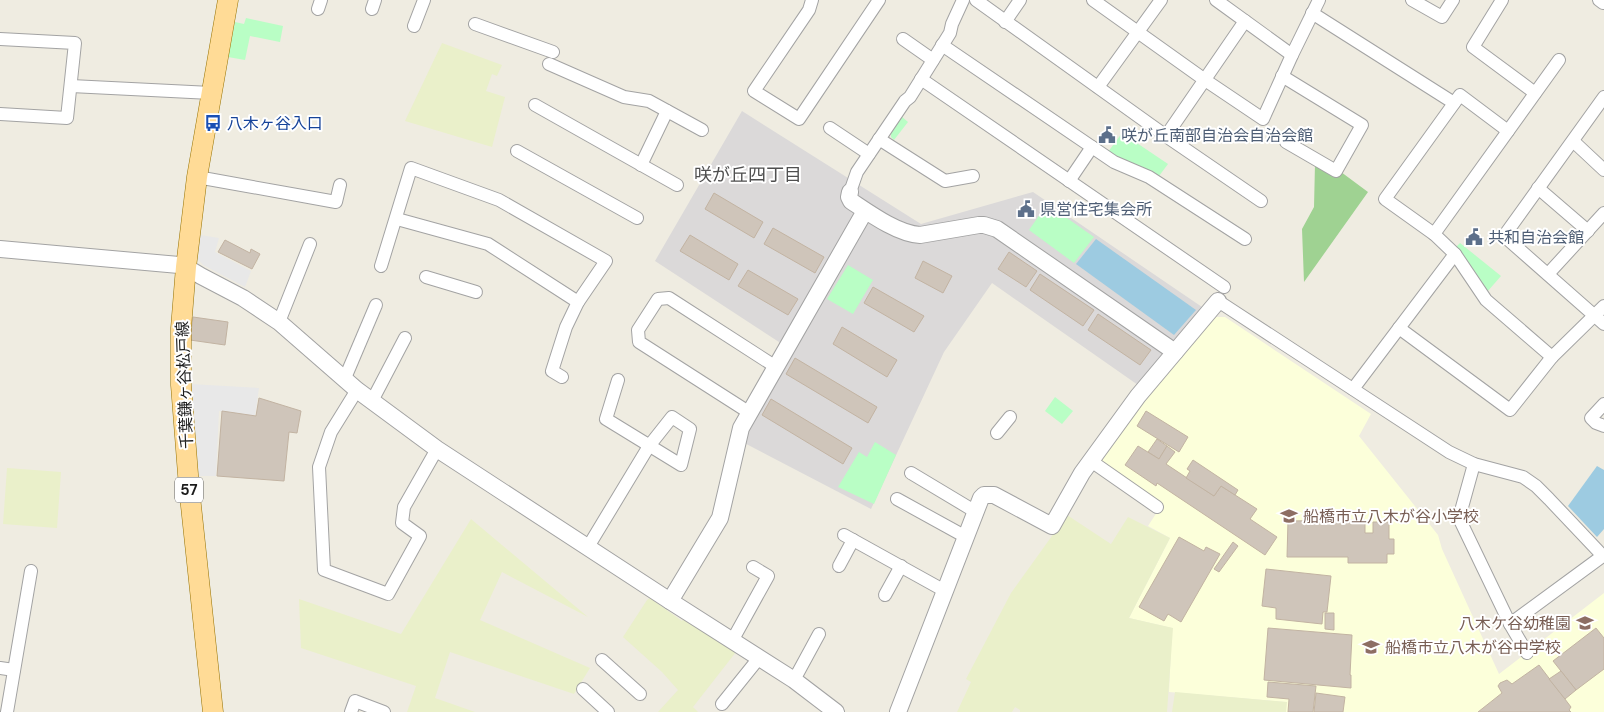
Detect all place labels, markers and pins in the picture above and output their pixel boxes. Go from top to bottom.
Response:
bus stop icon: 八木ヶ谷入口 [203,113,223,133]
place label: 八木ヶ谷入口 [227,113,323,134]
public building icon: 咲が丘南部自治会自治会館 [1097,125,1117,145]
place label: 咲が丘南部自治会自治会館 [1121,125,1313,146]
public building icon: 県営住宅集会所 [1016,199,1036,219]
place label: 県営住宅集会所 [1040,199,1152,220]
public building icon: 共和自治会館 [1464,227,1484,247]
place label: 共和自治会館 [1488,227,1584,248]
school or university icon: 船橋市立八木が谷小学校 [1279,506,1299,526]
place label: 船橋市立八木が谷小学校 [1303,506,1479,527]
place label: 八木ケ谷幼稚園 [1459,613,1571,634]
school or university icon: 八木ケ谷幼稚園 [1575,613,1595,633]
school or university icon: 船橋市立八木が谷中学校 [1361,637,1381,657]
place label: 船橋市立八木が谷中学校 [1385,637,1561,658]

